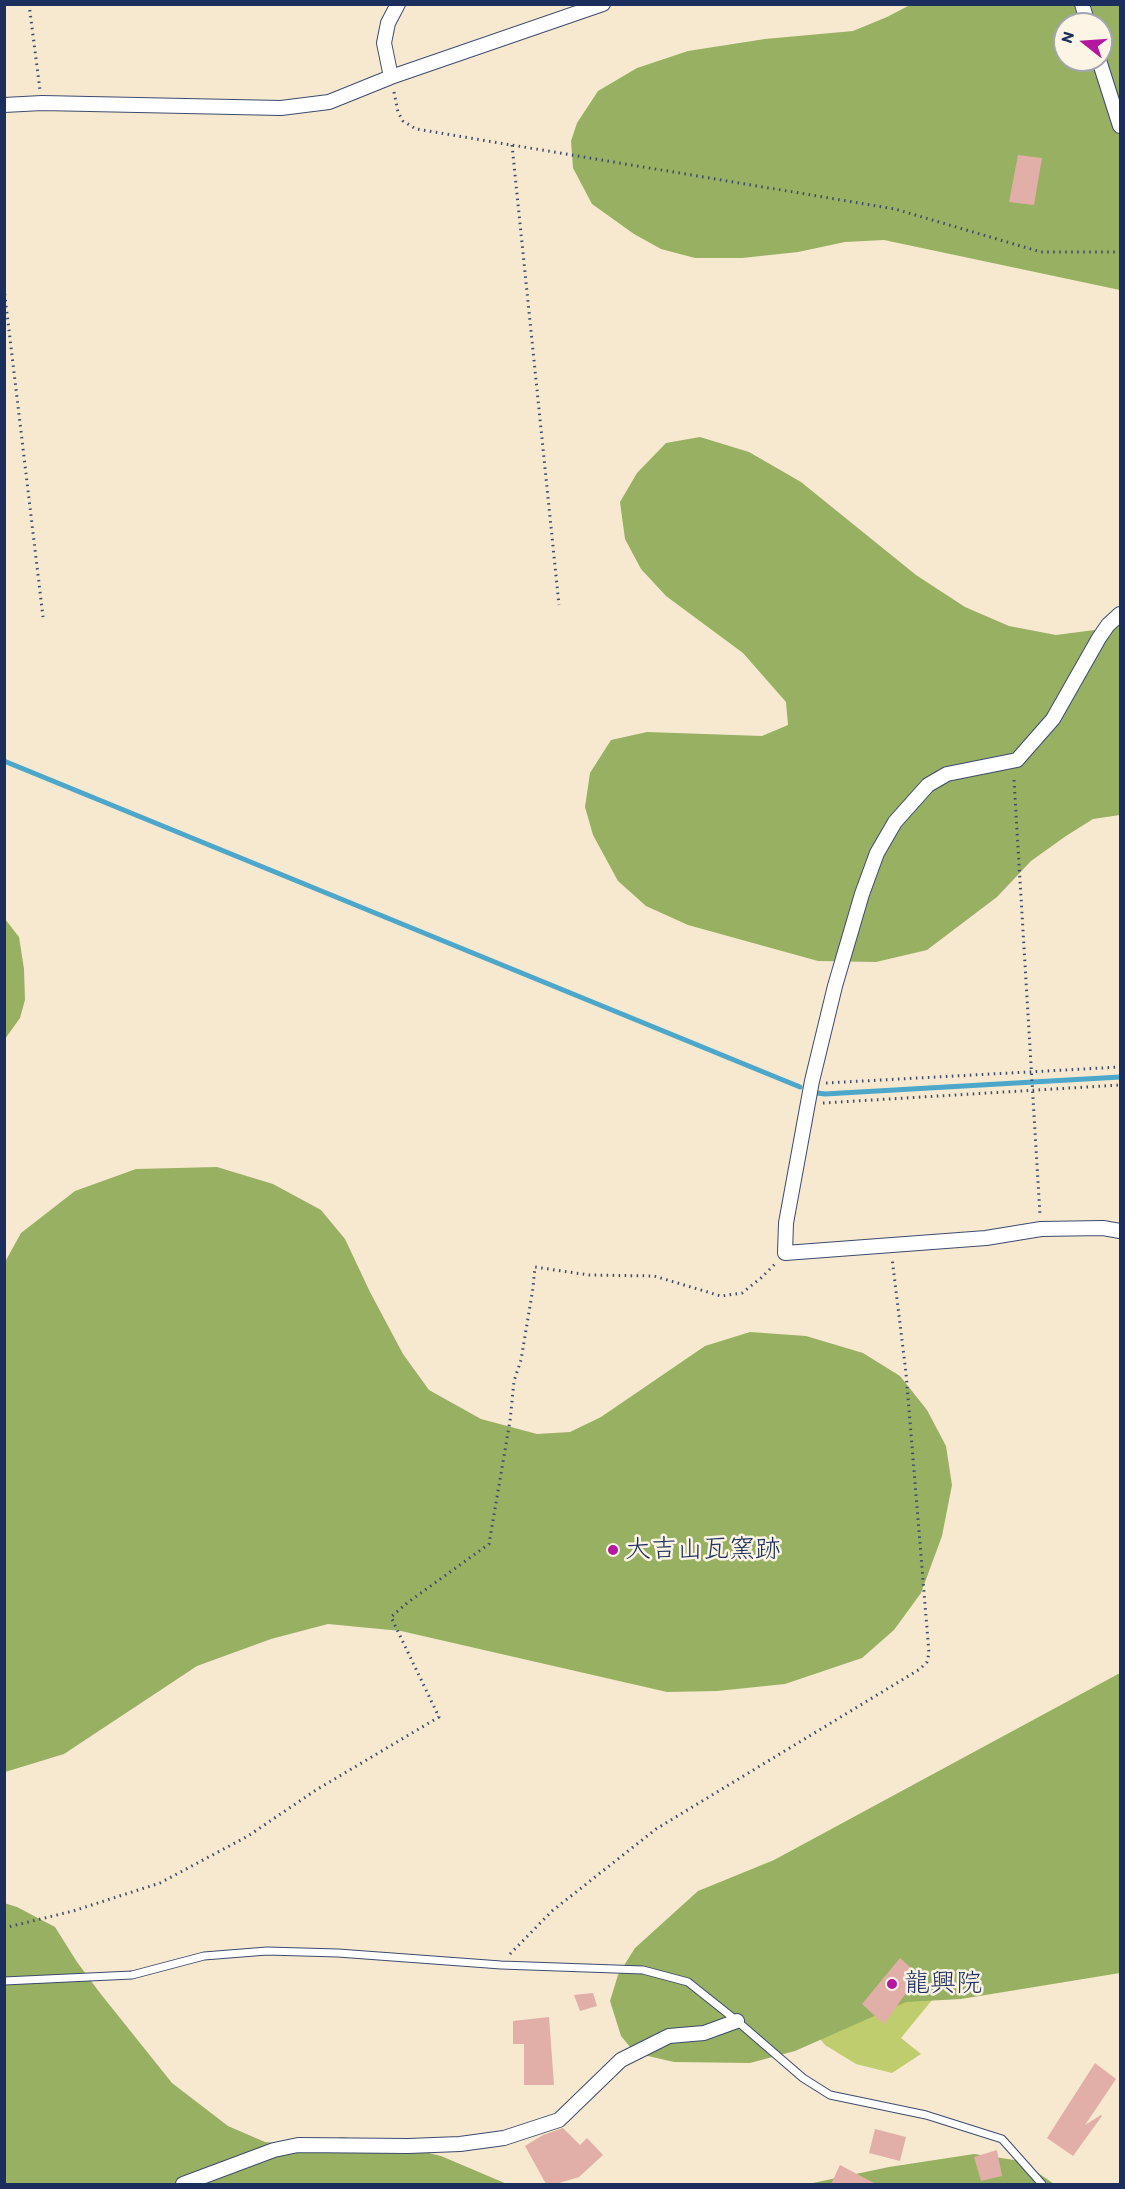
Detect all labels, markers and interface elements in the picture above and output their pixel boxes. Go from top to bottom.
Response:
north arrow [1053,12,1113,72]
text: N [1057,29,1078,45]
place label: 大吉山瓦窯跡 [625,1534,781,1566]
marker: 大吉山瓦窯跡 [606,1543,620,1557]
place label: 龍興院 [904,1968,982,2000]
marker: 龍興院 [885,1977,899,1991]

